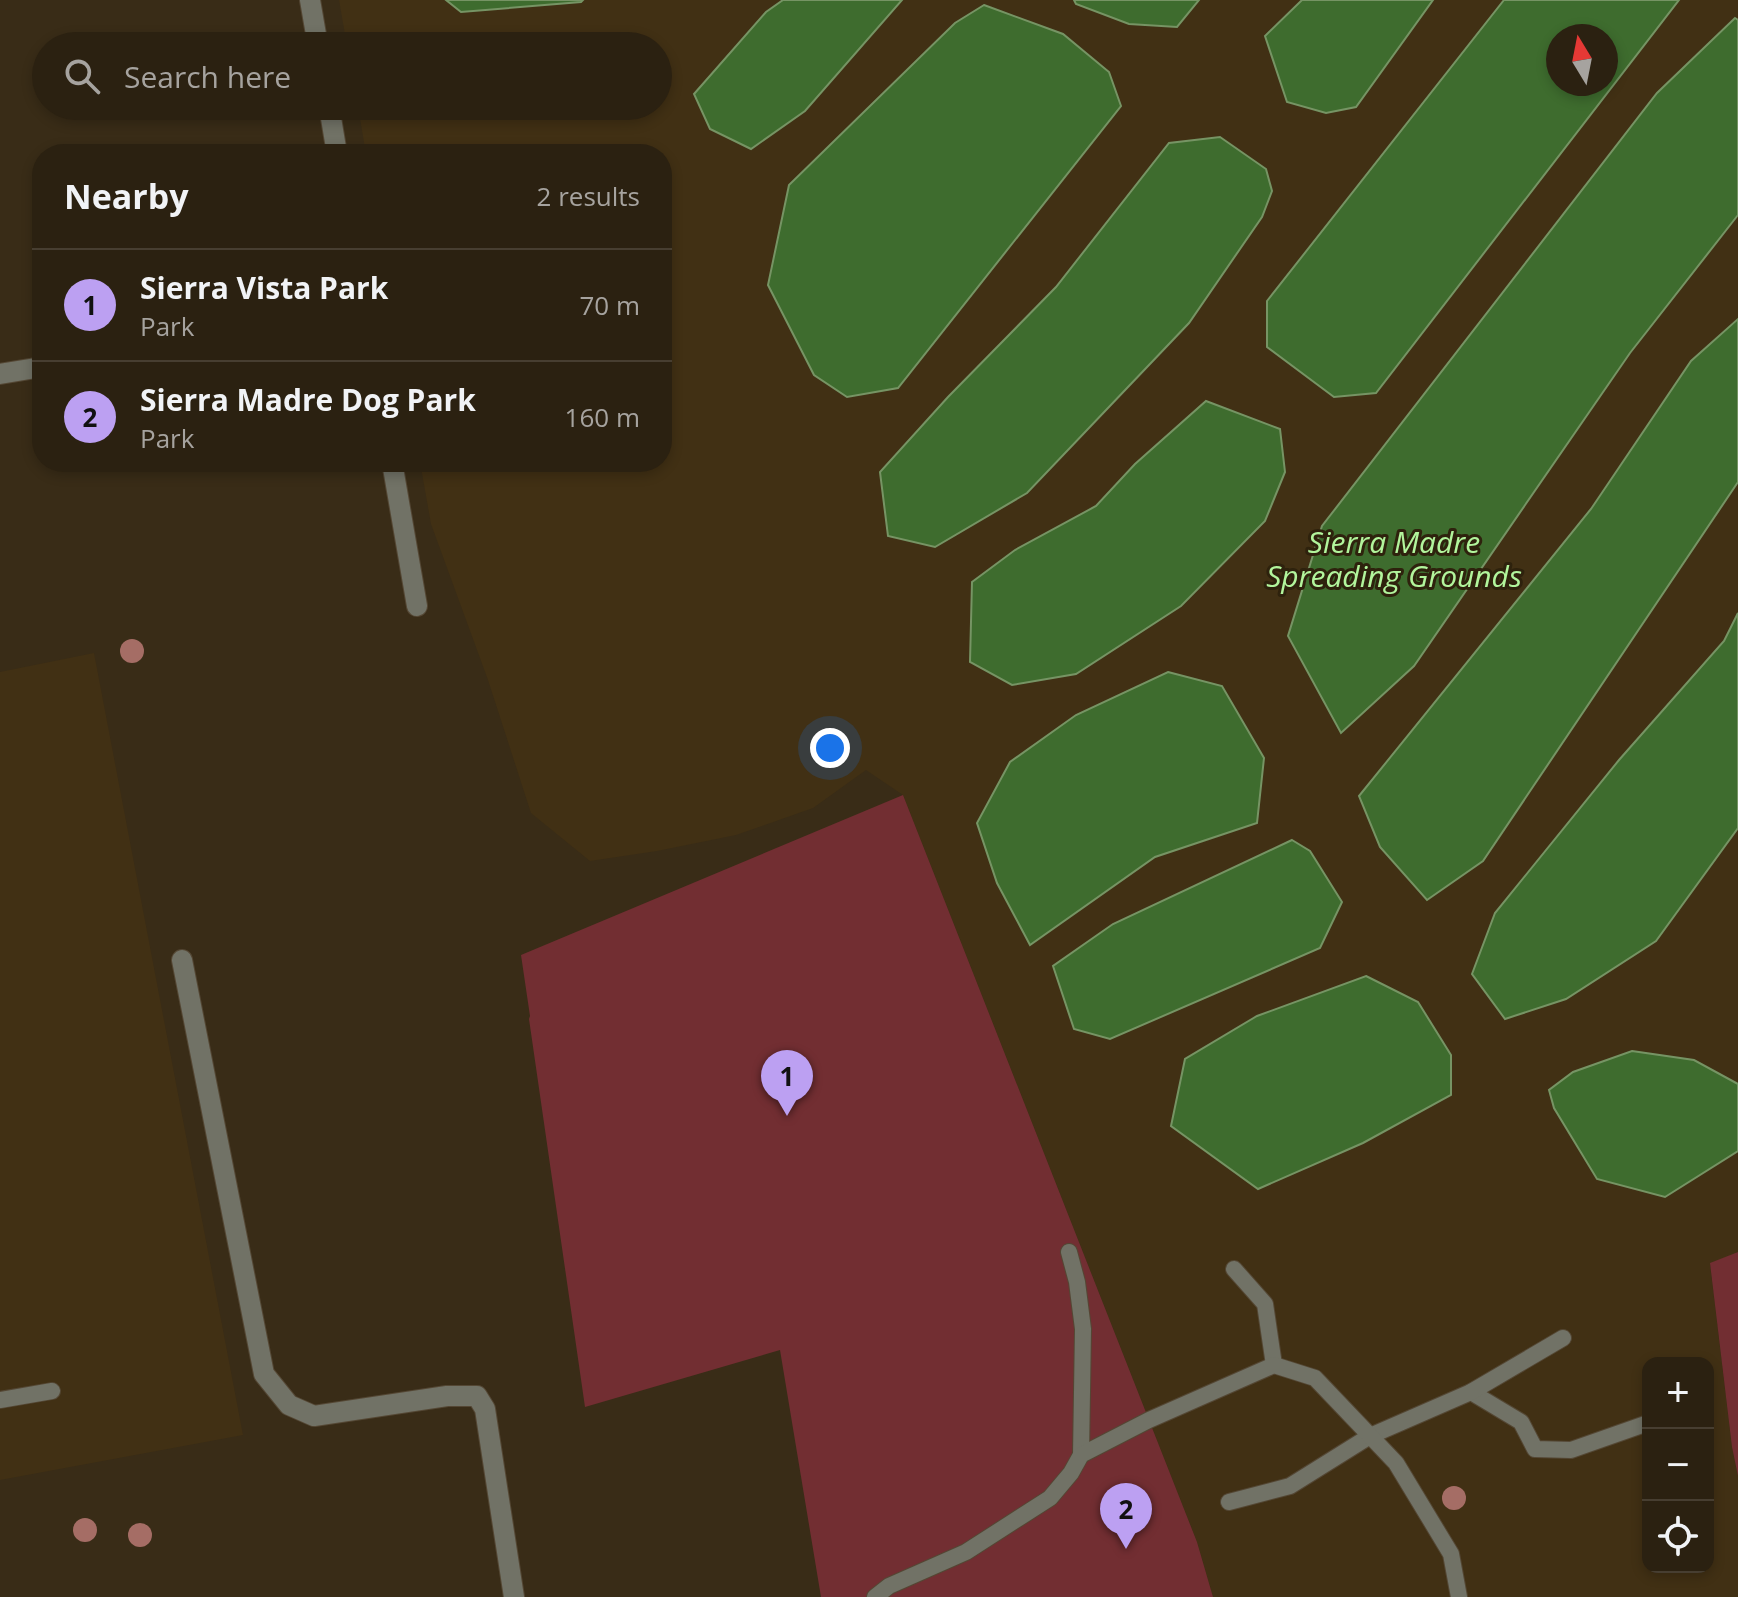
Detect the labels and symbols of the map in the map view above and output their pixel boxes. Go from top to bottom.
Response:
north arrow [1546,24,1618,96]
water label: Sierra Madre Spreading Grounds [1266,521,1522,596]
your location [810,728,850,768]
pin: 1 [761,1050,813,1116]
pin: 2 [1100,1483,1152,1549]

